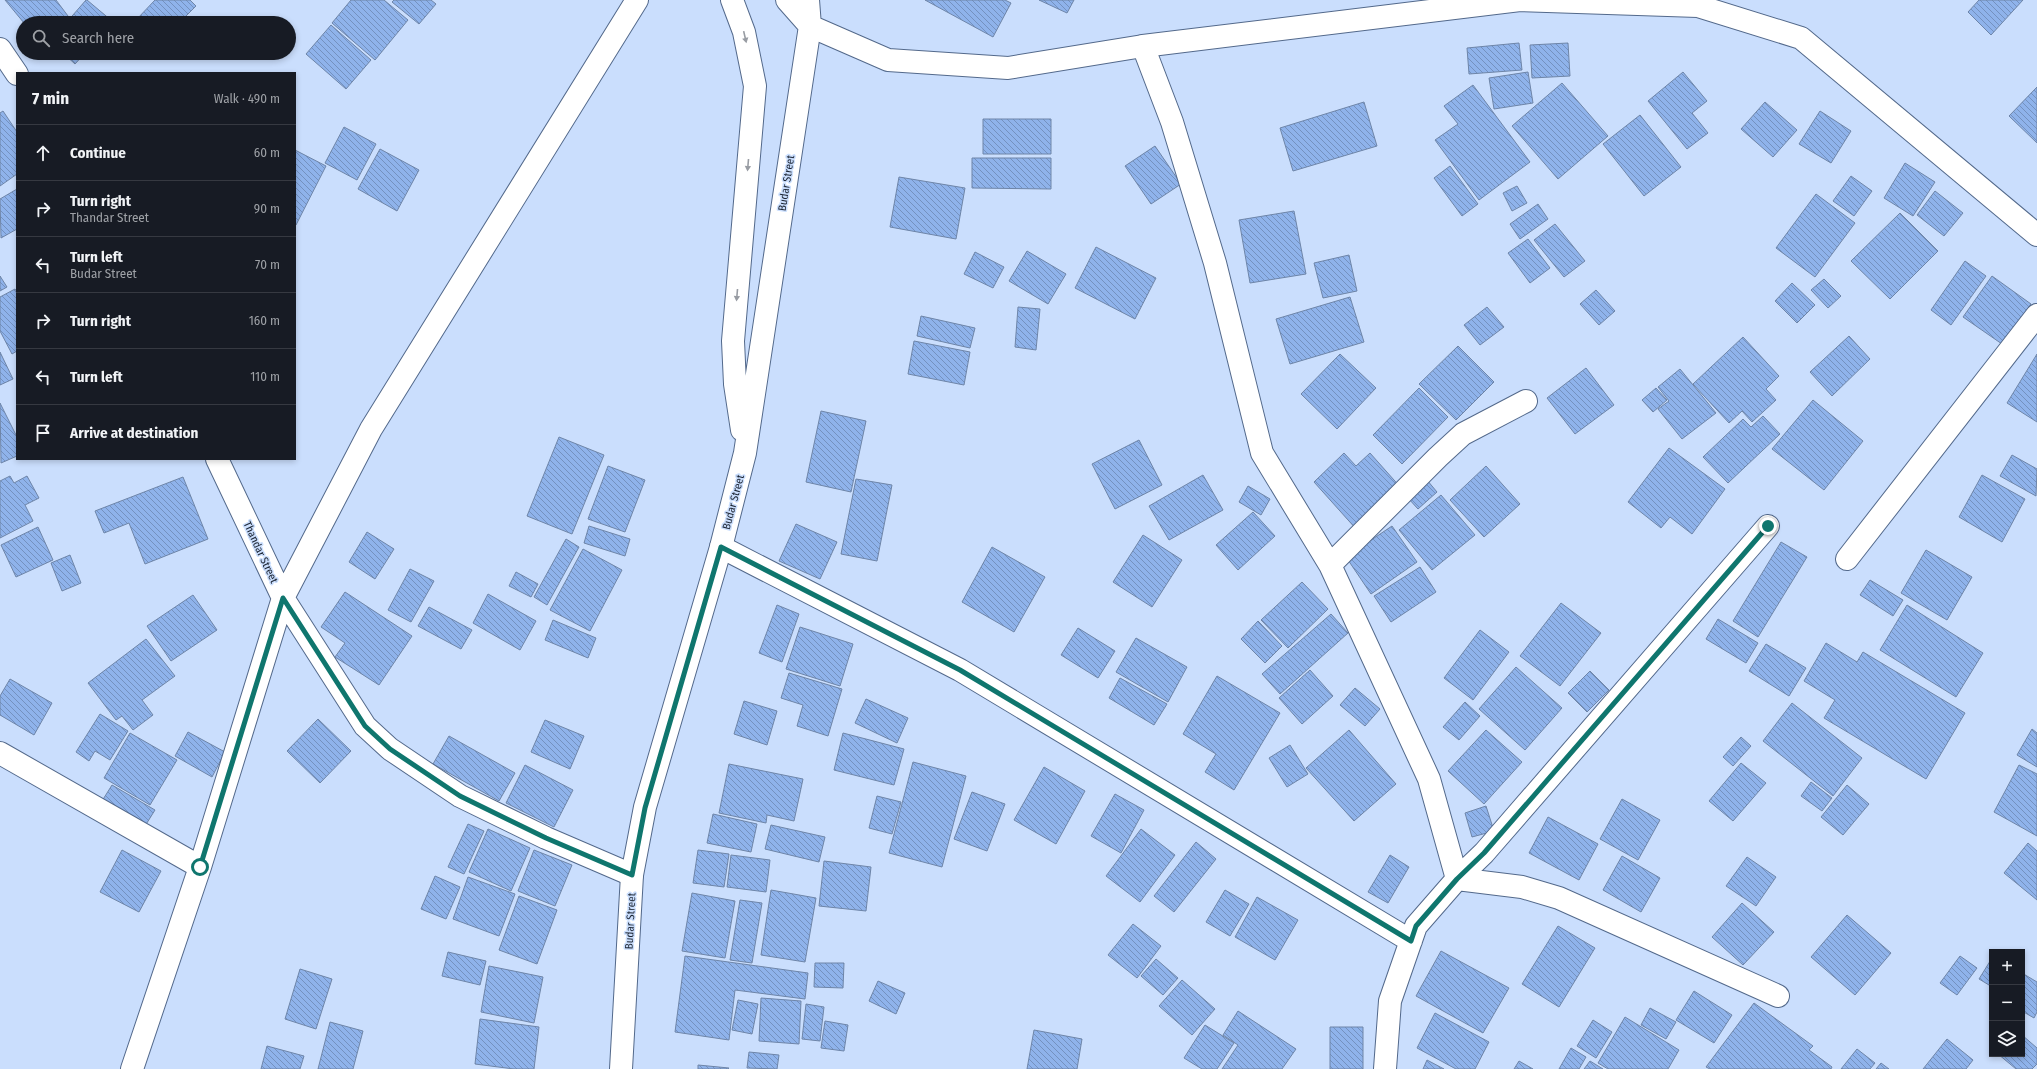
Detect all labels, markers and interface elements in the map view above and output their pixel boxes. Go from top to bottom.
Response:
search box [16,16,296,60]
icon: search [30,27,52,49]
text: Search here [62,29,134,47]
one-way arrow [742,31,748,43]
text: 7 min [32,88,69,109]
text: Walk · 490 m [214,91,280,106]
icon: ahead [32,142,54,164]
text: Continue [70,144,126,162]
text: 60 m [254,145,280,160]
street label: Budar Street [776,154,797,212]
one-way arrow [745,159,752,172]
text: Turn right [70,192,131,210]
icon: right [32,198,54,220]
text: 90 m [254,201,280,216]
text: Thandar Street [70,210,149,225]
text: Turn left [70,248,123,266]
icon: left [32,254,54,276]
text: 70 m [255,257,280,272]
text: Budar Street [70,266,137,281]
one-way arrow [733,289,740,301]
icon: right [32,310,54,332]
text: Turn right [70,312,131,330]
text: 160 m [249,313,280,328]
icon: left [32,366,54,388]
text: Turn left [70,368,123,386]
text: 110 m [250,369,280,384]
icon: arrive [32,422,54,444]
text: Arrive at destination [70,424,198,442]
street label: Budar Street [720,473,747,531]
route end [1759,517,1777,535]
street label: Thandar Street [241,519,281,586]
route start [191,858,209,876]
street label: Budar Street [623,892,638,950]
map controls [1989,949,2025,1057]
button: + [1989,949,2025,985]
button: − [1989,985,2025,1021]
button: layers [1989,1021,2025,1057]

